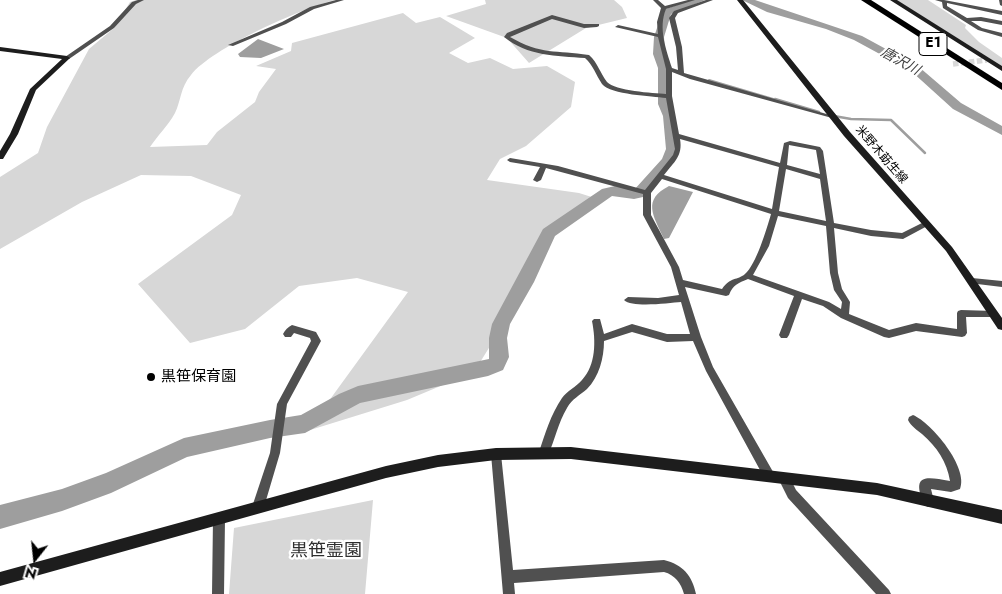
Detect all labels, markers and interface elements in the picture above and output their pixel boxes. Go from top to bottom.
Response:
road number: E1 [919,33,947,56]
water label: 唐沢川 [878,44,922,80]
street label: 米野木莇生線 [852,123,910,187]
place label: 黒笹保育園 [161,368,236,386]
marker: 黒笹保育園 [145,371,157,383]
north arrow [10,534,60,584]
park label: 黒笹霊園 [290,541,362,563]
text: N [23,562,39,585]

